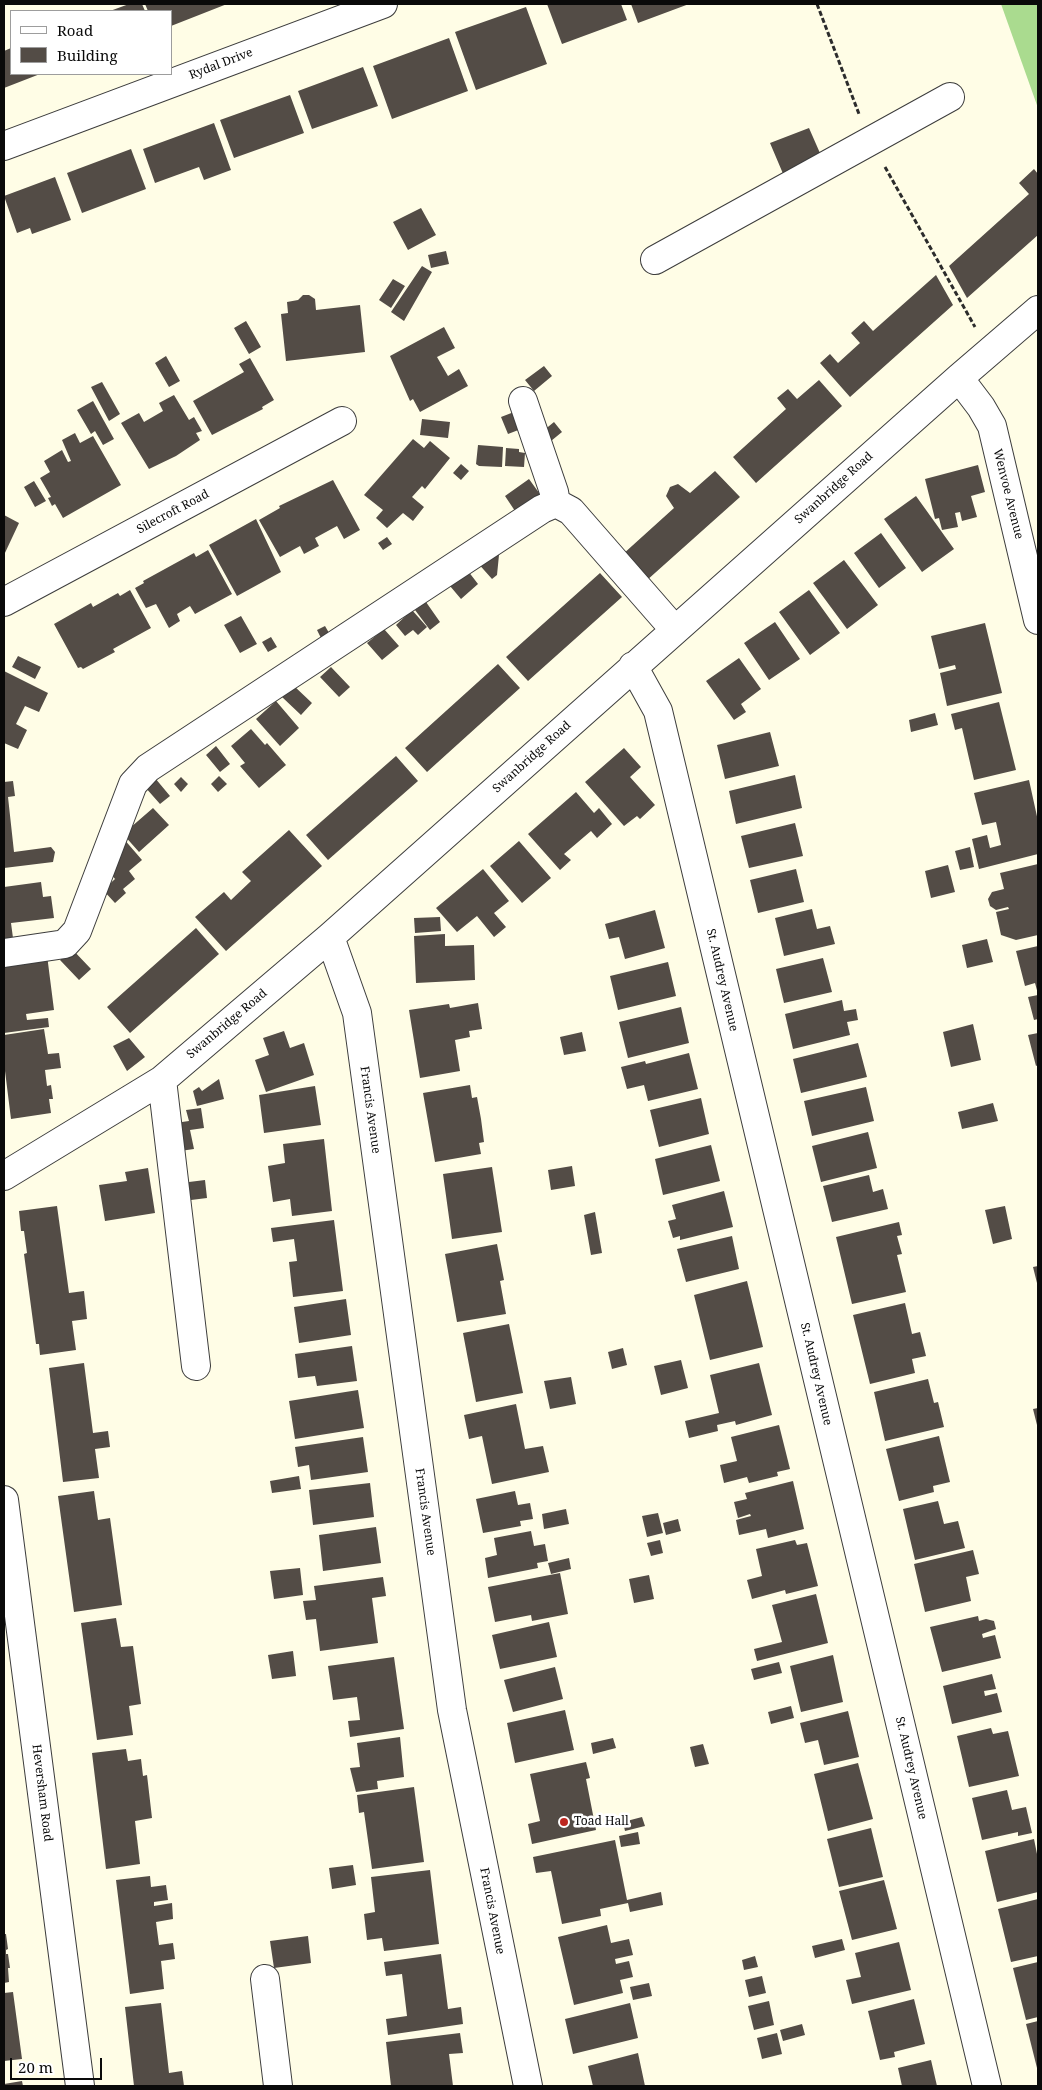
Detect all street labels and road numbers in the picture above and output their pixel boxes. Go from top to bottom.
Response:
street label: Rydal Drive [187,45,255,83]
street label: Wenvoe Avenue [990,447,1026,541]
street label: Swanbridge Road [792,449,876,527]
street label: Silecroft Road [134,487,212,537]
street label: Swanbridge Road [490,718,574,796]
street label: St. Audrey Avenue [703,927,741,1033]
street label: Swanbridge Road [184,986,270,1062]
street label: Francis Avenue [357,1065,383,1155]
street label: St. Audrey Avenue [797,1321,835,1427]
street label: Francis Avenue [412,1467,438,1557]
street label: St. Audrey Avenue [892,1715,930,1821]
street label: Heversham Road [29,1743,55,1843]
street label: Francis Avenue [477,1866,507,1956]

